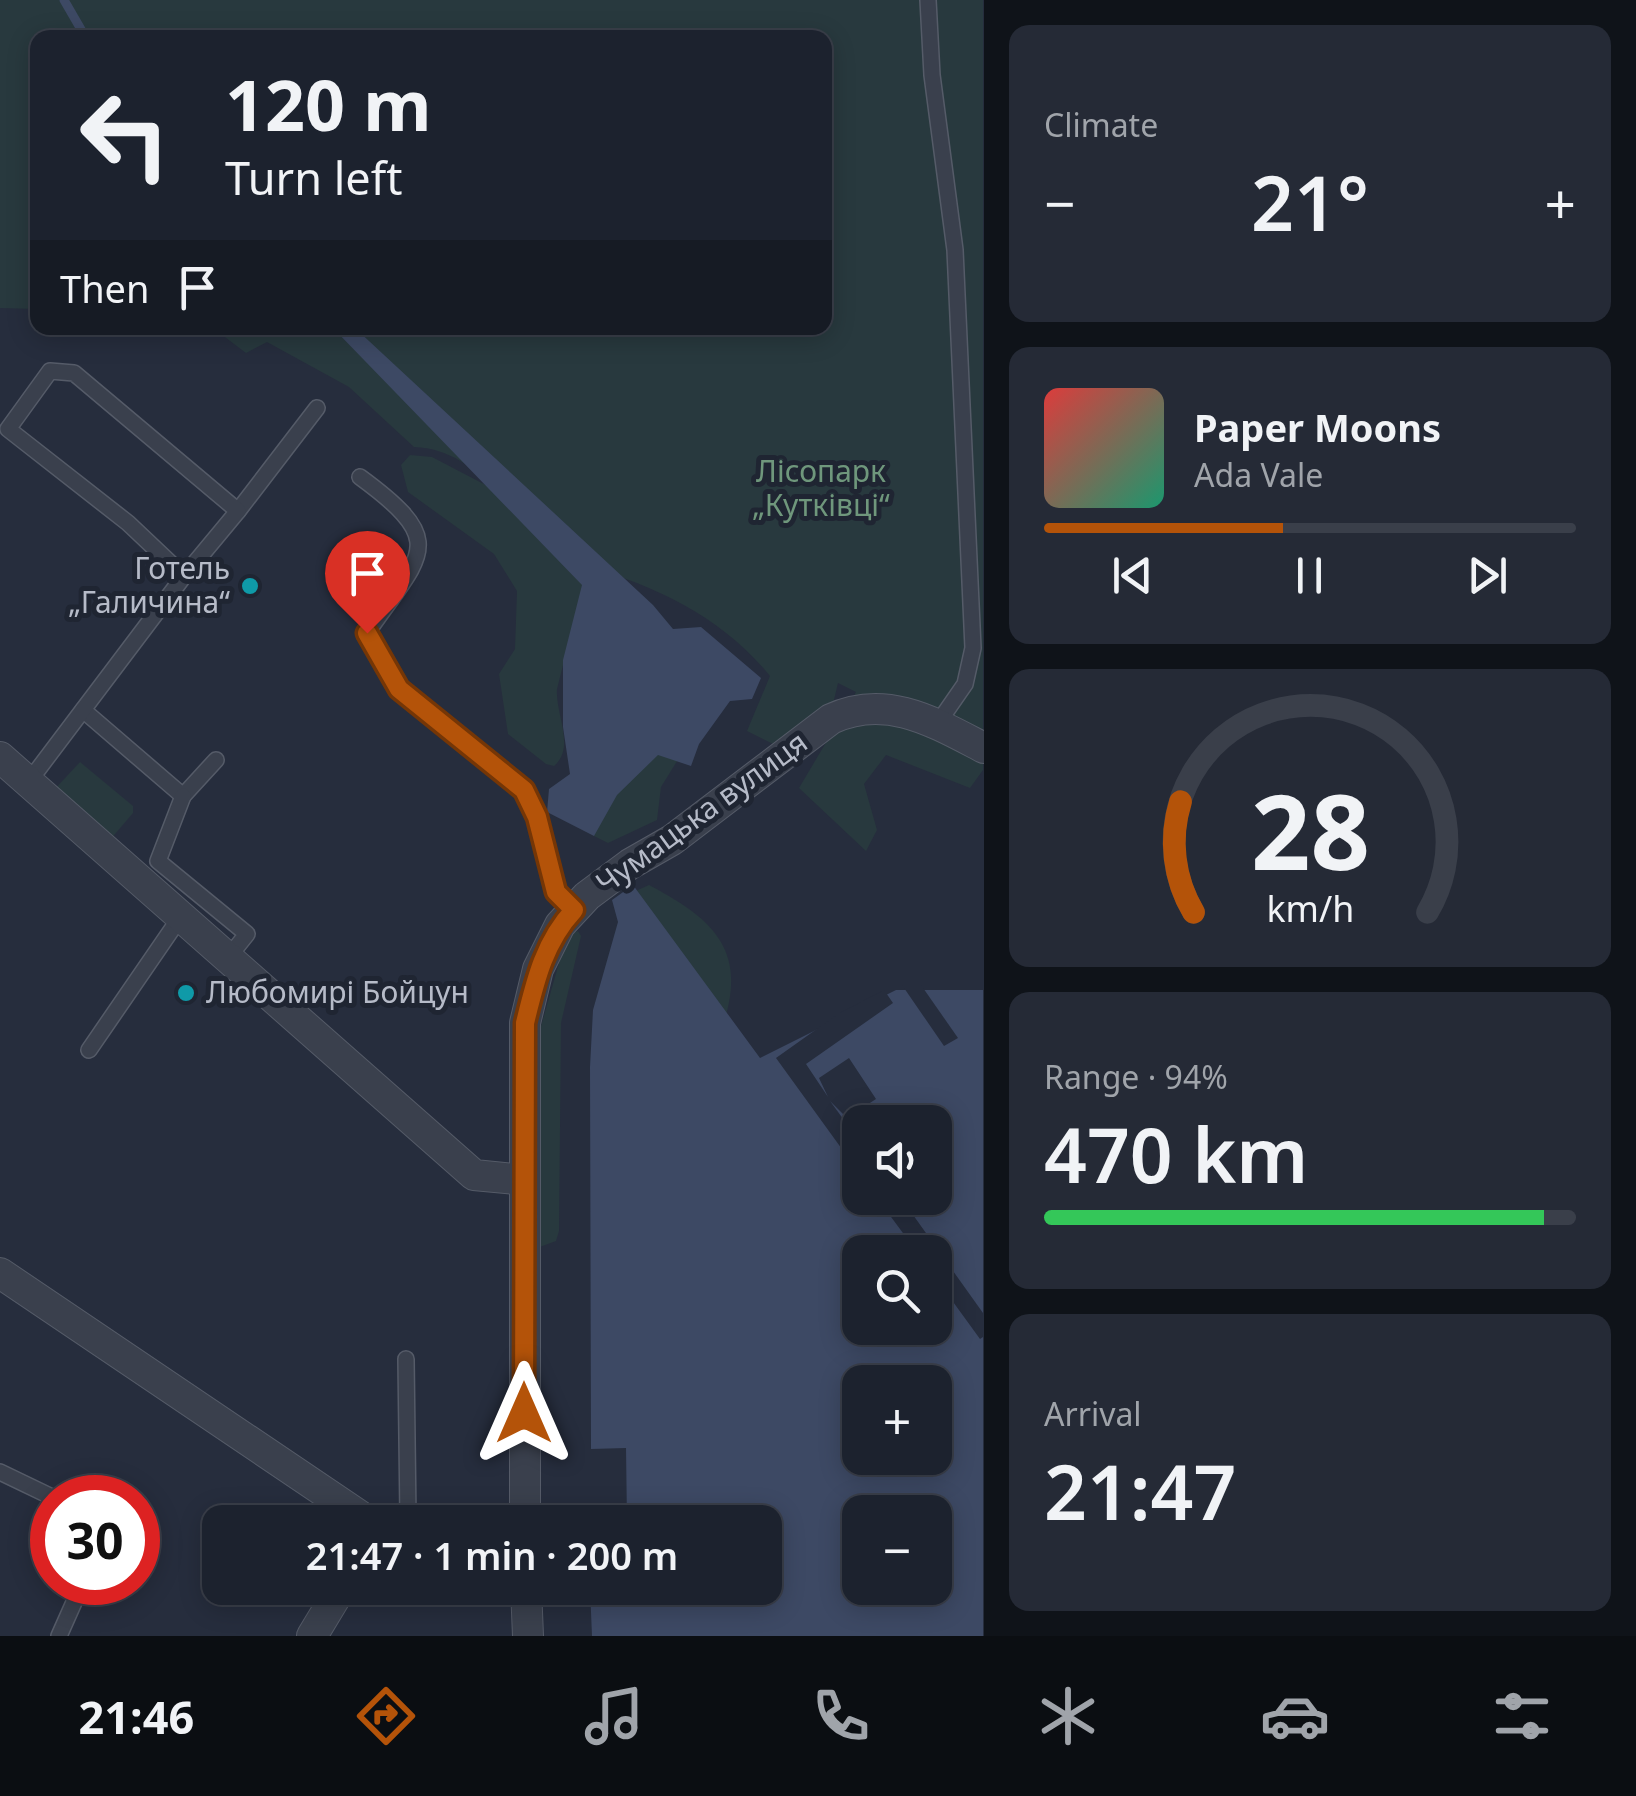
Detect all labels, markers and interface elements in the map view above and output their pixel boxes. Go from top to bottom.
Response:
text: 120 m [225,56,432,152]
icon: left [60,70,190,200]
text: Climate [1044,103,1158,146]
text: Turn left [225,147,402,208]
text: 21° [1251,151,1369,253]
text: − [1044,165,1075,240]
text: + [1545,165,1576,240]
icon: arrive [170,260,225,315]
text: Then [60,262,150,314]
text: Paper Moons [1194,401,1441,453]
park label: Лісопарк „Кутківці“ [752,450,890,525]
text: Ada Vale [1194,453,1323,496]
pin [325,531,410,634]
icon: arrive [340,546,395,601]
place label: Готель „Галичина“ [68,547,230,622]
icon: previous [1105,548,1160,603]
icon: pause [1282,548,1337,603]
icon: next [1460,548,1515,603]
marker: Готель „Галичина“ [239,575,261,597]
street label: Чумацька вулиця [587,721,815,902]
text: 28 [1251,759,1369,900]
text: km/h [1266,884,1354,932]
place label: Любомирі Бойцун [206,971,469,1012]
marker: Любомирі Бойцун [175,982,197,1004]
text: Range · 94% [1044,1055,1228,1098]
text: 470 km [1044,1103,1308,1205]
map controls [842,1105,952,1605]
button: sound [842,1105,952,1215]
button: search [842,1235,952,1345]
position arrow [472,1361,576,1465]
button: + [842,1365,952,1475]
text: Arrival [1044,1392,1142,1435]
text: 21:47 [1044,1440,1236,1542]
speed limit sign: 30 [30,1475,160,1605]
button: − [842,1495,952,1605]
text: 21:47 · 1 min · 200 m [306,1529,678,1581]
icon: directions [351,1681,421,1751]
icon: music [579,1681,649,1751]
icon: phone [806,1681,876,1751]
icon: climate [1033,1681,1103,1751]
icon: car [1260,1681,1330,1751]
icon: filters [1487,1681,1557,1751]
text: 21:46 [79,1686,194,1747]

